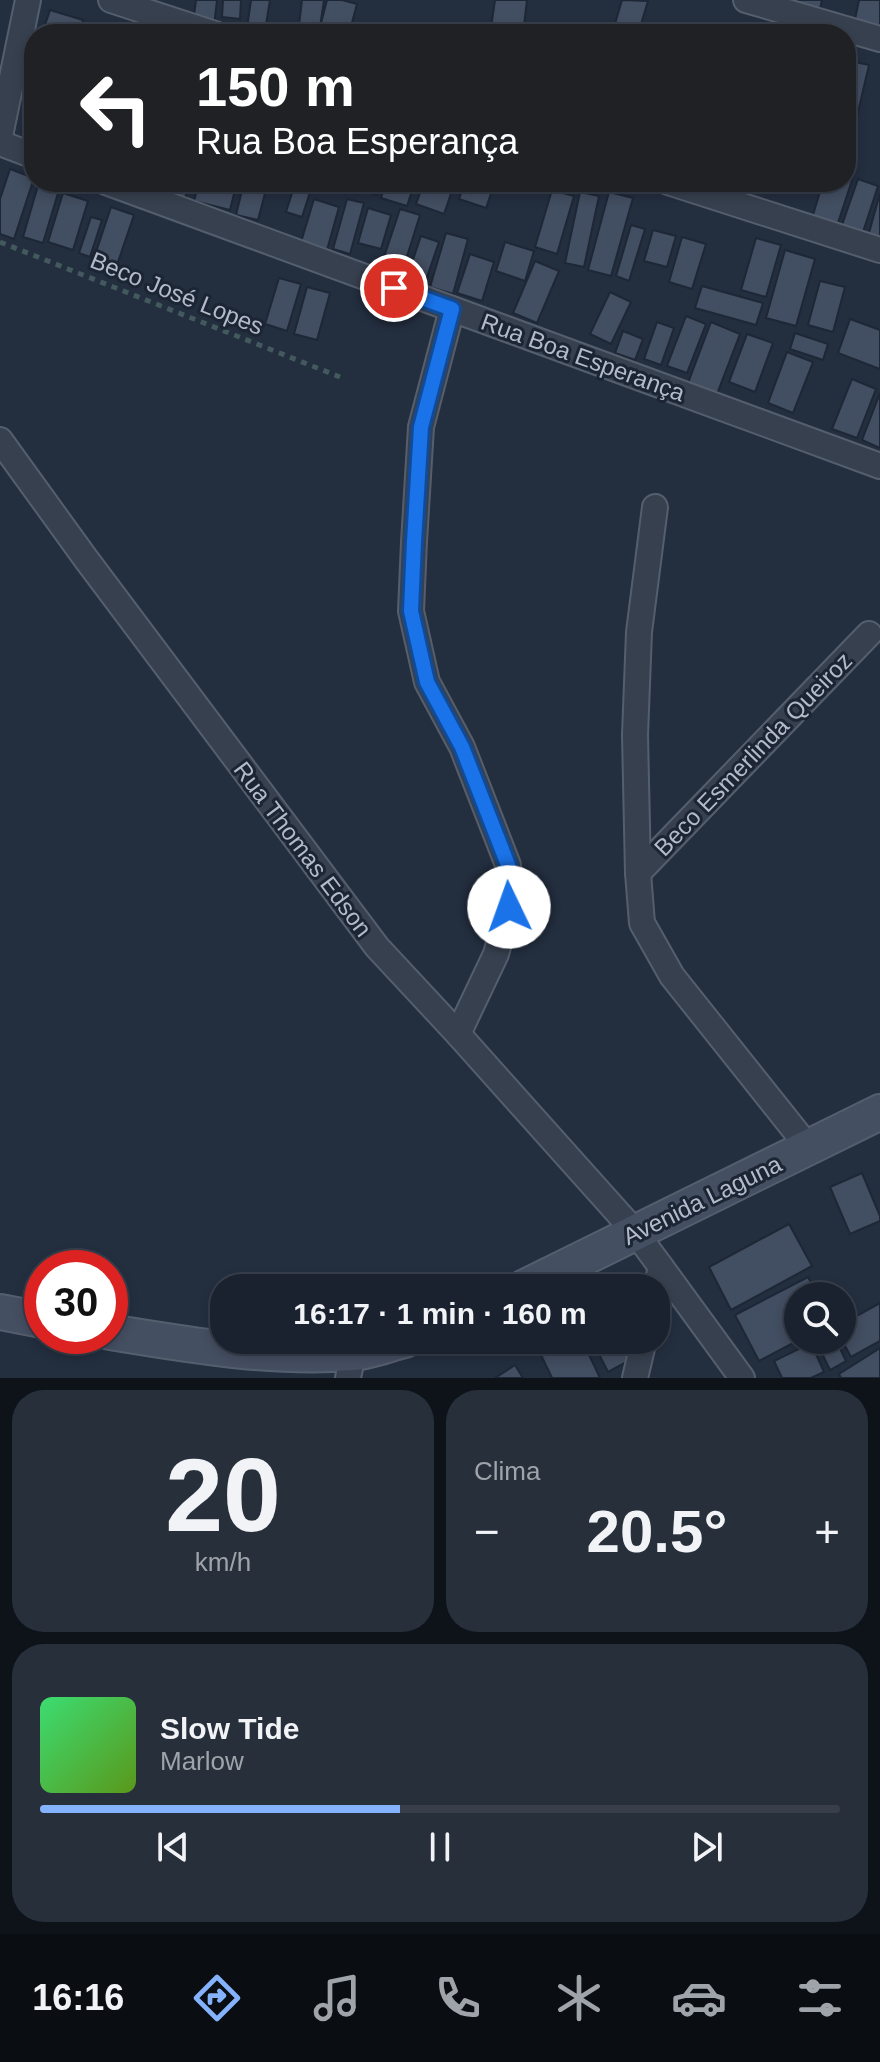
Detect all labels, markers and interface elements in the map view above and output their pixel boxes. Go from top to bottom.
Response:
text: 150 m [196,55,355,118]
icon: left [64,56,168,160]
text: Rua Boa Esperança [196,121,518,162]
street label: Beco José Lopes [87,246,267,340]
pin [360,254,428,322]
icon: arrive [372,266,416,310]
street label: Rua Boa Esperança [477,308,689,407]
street label: Beco Esmerlinda Queiroz [649,647,857,861]
street label: Rua Thomas Edson [229,756,377,942]
position arrow [467,865,551,949]
street label: Avenida Laguna [618,1150,786,1250]
speed limit sign: 30 [24,1250,128,1354]
map controls [784,1282,856,1354]
button: search [784,1282,856,1354]
text: 16:17 · 1 min · 160 m [293,1297,587,1330]
text: 20 [165,1437,281,1553]
text: Clima [474,1456,540,1486]
text: 20.5° [587,1498,727,1565]
text: − [474,1507,500,1556]
text: + [814,1507,840,1556]
text: km/h [195,1547,251,1577]
text: Slow Tide [160,1712,299,1745]
text: Marlow [160,1746,244,1776]
icon: previous [151,1825,195,1869]
icon: pause [418,1825,462,1869]
icon: next [685,1825,729,1869]
icon: directions [189,1970,245,2026]
icon: music [309,1970,365,2026]
icon: phone [430,1970,486,2026]
icon: climate [551,1970,607,2026]
icon: car [671,1970,727,2026]
icon: filters [792,1970,848,2026]
text: 16:16 [32,1977,124,2018]

